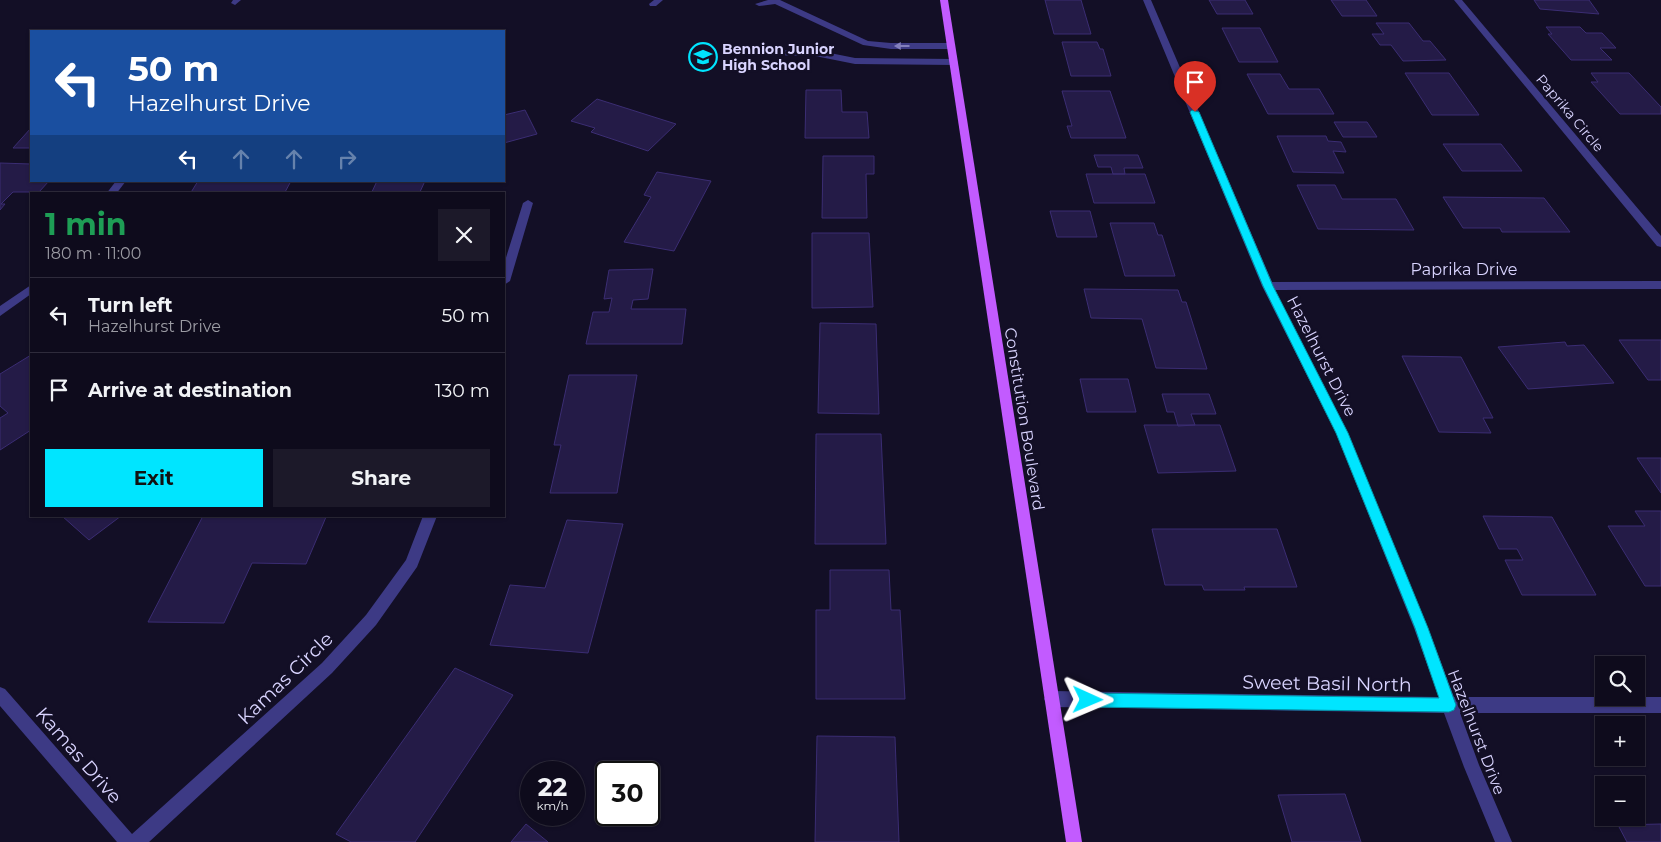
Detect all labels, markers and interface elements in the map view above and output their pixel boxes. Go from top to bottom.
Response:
place label: Bennion Junior High School [722,40,834,74]
school or university icon: Bennion Junior High School [688,42,718,72]
one-way arrow [894,42,910,50]
text: 50 m [128,47,219,90]
icon: left [45,50,110,115]
pin [1174,61,1216,112]
icon: arrive [1181,68,1209,96]
street label: Paprika Circle [1532,70,1608,156]
text: Hazelhurst Drive [128,90,311,117]
icon: left [174,145,202,173]
icon: ahead [227,145,255,173]
icon: ahead [280,145,308,173]
icon: right [333,145,361,173]
text: 1 min [45,206,126,243]
button: close [438,209,490,261]
text: 180 m · 11:00 [45,244,141,263]
street label: Paprika Drive [1410,260,1518,279]
street label: Hazelhurst Drive [1283,293,1360,420]
text: Turn left [88,294,173,317]
icon: left [45,301,73,329]
text: 50 m [442,304,490,327]
text: Hazelhurst Drive [88,317,221,336]
street label: Constitution Boulevard [1001,326,1048,512]
icon: arrive [45,376,73,404]
text: Arrive at destination [88,379,292,402]
text: 130 m [435,379,490,402]
button: Exit [45,449,263,507]
button: Share [273,449,490,507]
street label: Kamas Circle [233,627,338,729]
map controls [1595,656,1645,826]
button: search [1595,656,1645,706]
street label: Hazelhurst Drive [1444,667,1509,798]
street label: Sweet Basil North [1242,671,1412,696]
position arrow [1061,673,1113,725]
street label: Kamas Drive [31,703,127,808]
button: + [1595,716,1645,766]
speed limit sign: 30 [595,761,660,826]
text: 22 [538,772,567,802]
button: − [1595,776,1645,826]
text: km/h [536,798,569,813]

